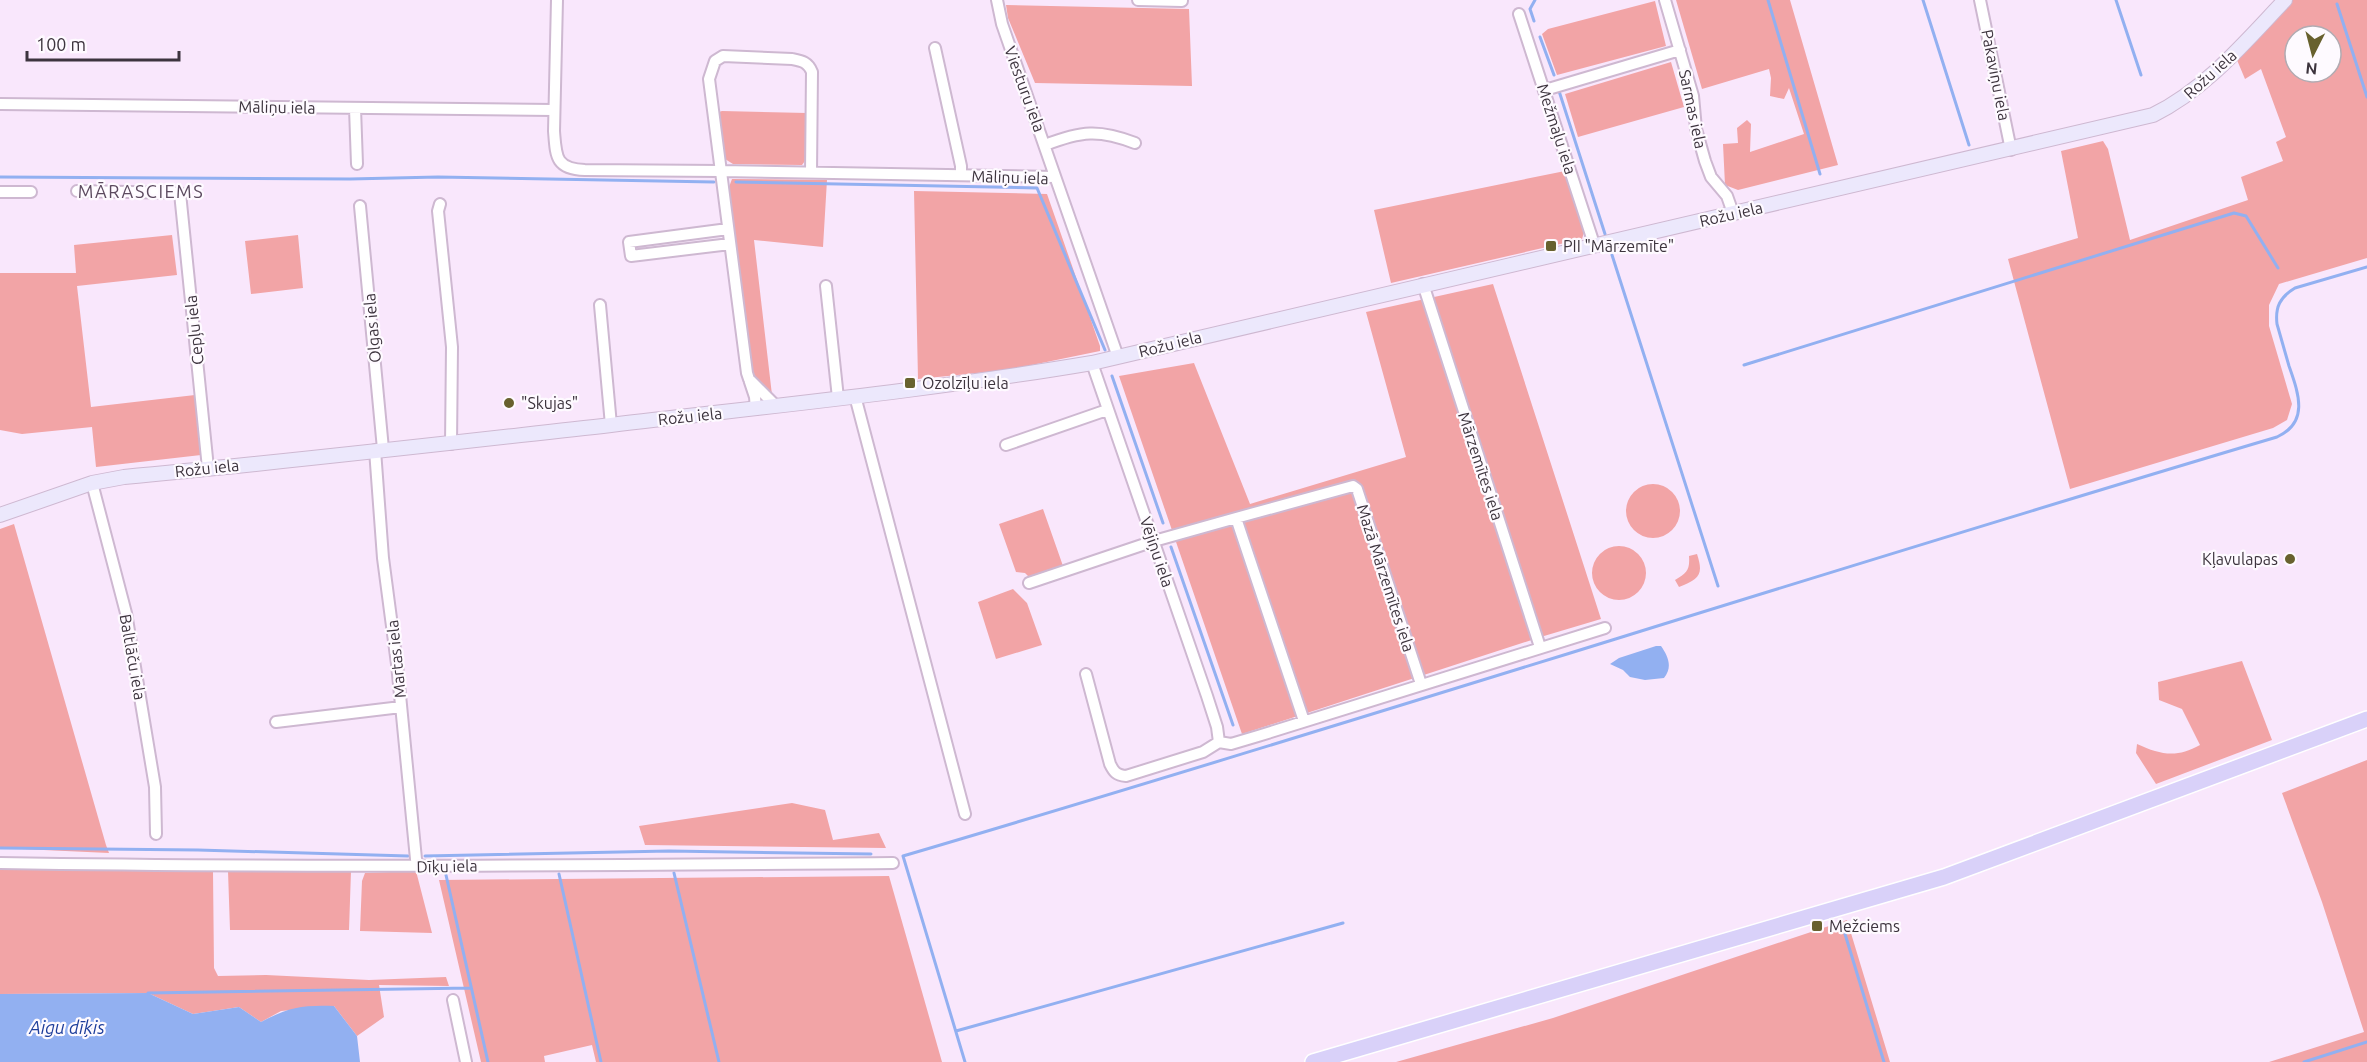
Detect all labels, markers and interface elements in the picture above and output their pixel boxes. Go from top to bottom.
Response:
scale bar [27,24,178,62]
north arrow [2283,24,2343,84]
street label: Pakaviņu iela [1978,28,2014,122]
text: 100 m [36,34,86,54]
street label: Viesturu iela [1001,44,1049,134]
street label: Rožu iela [2180,46,2240,102]
text: N [2305,59,2318,78]
street label: Sarmas iela [1676,68,1710,150]
street label: Mežmaļu iela [1534,81,1580,177]
street label: Māliņu iela [238,97,316,117]
street label: Māliņu iela [971,167,1049,187]
district label: MĀRASCIEMS [78,181,204,201]
street label: Rožu iela [1698,198,1764,230]
place label: PII "Mārzemīte" [1563,237,1674,255]
marker: PII "Mārzemīte" [1544,239,1558,253]
street label: Olgas iela [360,292,384,364]
street label: Cepļu iela [181,294,207,366]
street label: Rožu iela [1137,327,1203,361]
place label: Ozolzīļu iela [922,374,1009,392]
marker: Ozolzīļu iela [903,376,917,390]
place label: "Skujas" [521,394,578,412]
marker: "Skujas" [502,396,516,410]
street label: Rožu iela [657,404,723,428]
street label: Mārzemītes iela [1455,410,1507,522]
street label: Rožu iela [174,456,240,480]
street label: Mazā Mārzemītes iela [1354,502,1418,654]
street label: Vējiņu iela [1137,514,1177,590]
place label: Kļavulapas [2202,550,2278,568]
marker: Kļavulapas [2283,552,2297,566]
street label: Baltlāču iela [117,613,149,701]
street label: Martas iela [383,619,409,699]
street label: Dīķu iela [416,856,478,876]
place label: Mežciems [1829,917,1900,935]
marker: Mežciems [1810,919,1824,933]
water label: Aigu dīķis [28,1017,105,1037]

